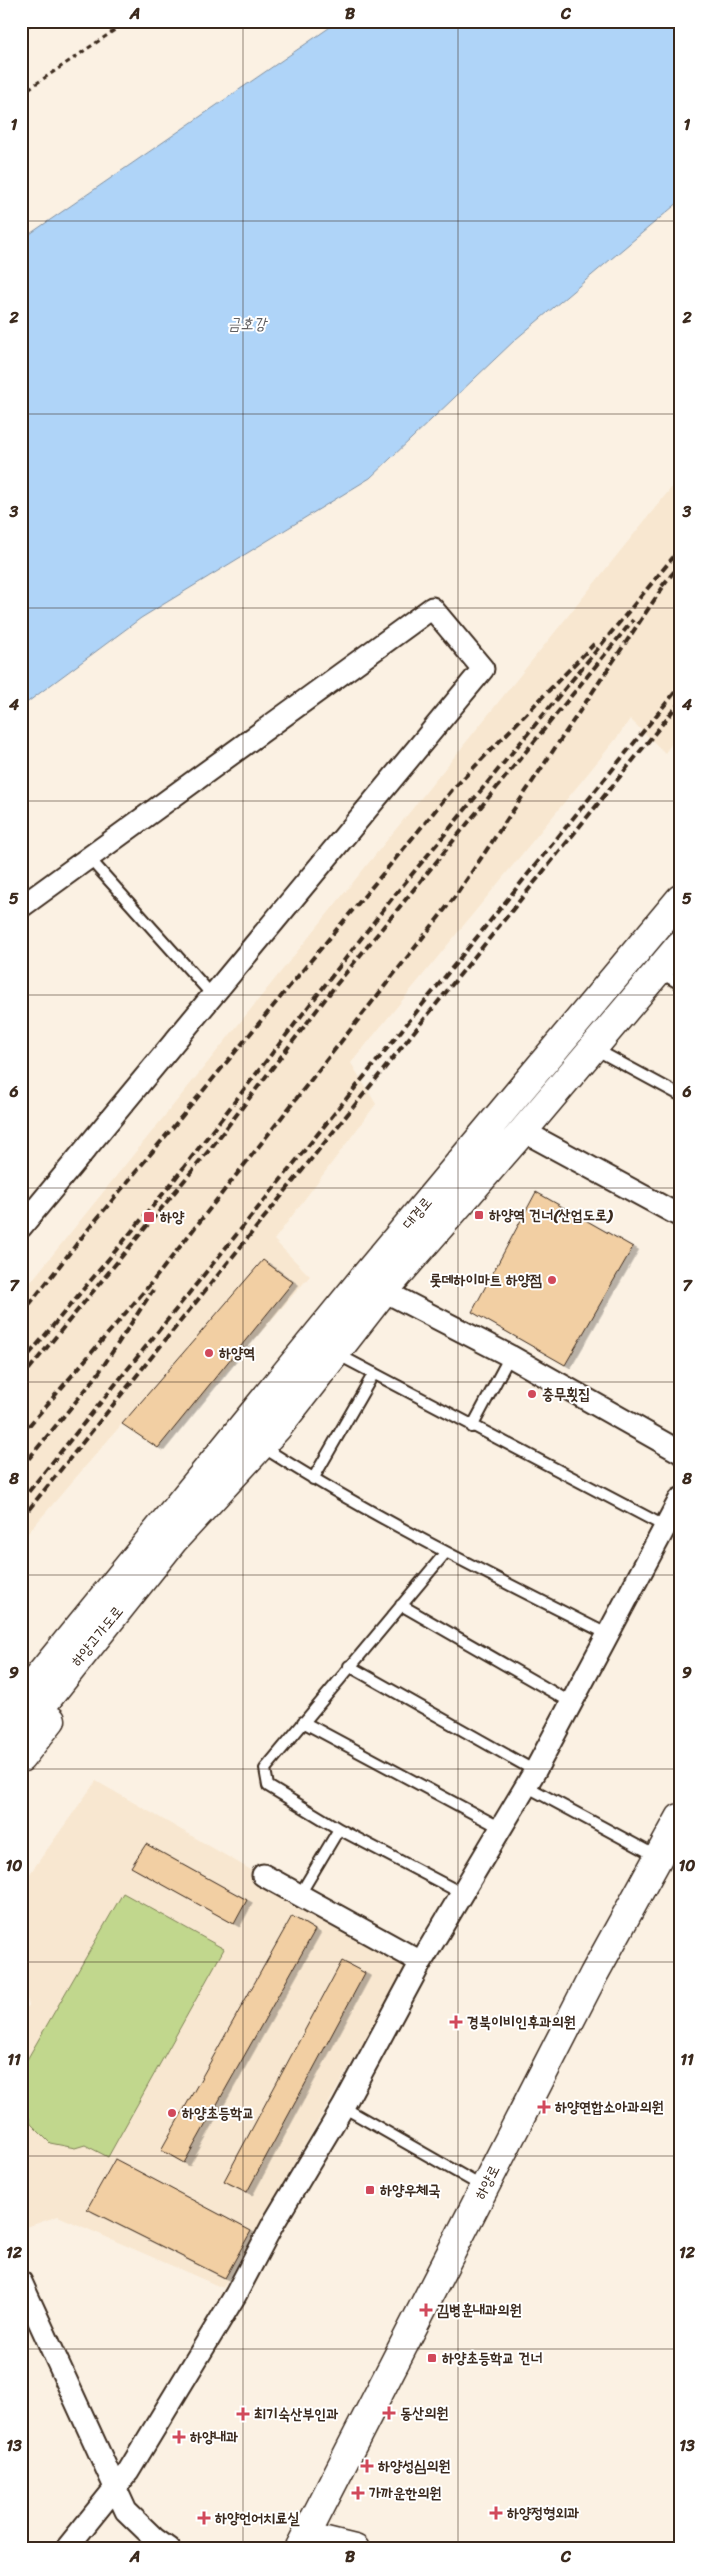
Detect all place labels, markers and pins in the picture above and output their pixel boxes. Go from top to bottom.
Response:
place label: 하양역 건너(산업도로) [489,1202,614,1228]
place label: 하양 [160,1204,185,1230]
marker: 하양역 건너(산업도로) [473,1209,485,1221]
marker: 하양 [142,1210,156,1224]
place label: 롯데하이마트 하양점 [429,1267,542,1293]
marker: 롯데하이마트 하양점 [546,1274,558,1286]
place label: 하양역 [219,1340,255,1366]
marker: 하양역 [203,1347,215,1359]
place label: 충무횟집 [542,1381,590,1407]
marker: 충무횟집 [526,1388,538,1400]
place label: 경북이비인후과의원 [467,2009,576,2035]
marker: 경북이비인후과의원 [449,2015,463,2029]
place label: 하양연합소아과의원 [555,2094,664,2120]
place label: 하양초등학교 [182,2100,254,2126]
marker: 하양연합소아과의원 [537,2100,551,2114]
marker: 하양초등학교 [166,2107,178,2119]
place label: 하양우체국 [380,2177,440,2203]
marker: 하양우체국 [364,2184,376,2196]
place label: 김병훈내과의원 [437,2297,522,2323]
marker: 김병훈내과의원 [419,2303,433,2317]
place label: 하양초등학교 건너 [442,2345,542,2371]
marker: 하양초등학교 건너 [426,2352,438,2364]
place label: 동산의원 [400,2400,448,2426]
place label: 최기숙산부인과 [254,2401,339,2427]
marker: 동산의원 [382,2406,396,2420]
marker: 최기숙산부인과 [236,2407,250,2421]
place label: 하양내과 [190,2424,238,2450]
marker: 하양내과 [172,2430,186,2444]
place label: 하양성심의원 [378,2453,450,2479]
marker: 하양성심의원 [360,2459,374,2473]
place label: 가까운한의원 [369,2480,441,2506]
marker: 가까운한의원 [351,2486,365,2500]
place label: 하양정형외과 [507,2500,579,2526]
place label: 하양언어치료실 [215,2505,300,2531]
marker: 하양정형외과 [489,2506,503,2520]
marker: 하양언어치료실 [197,2511,211,2525]

